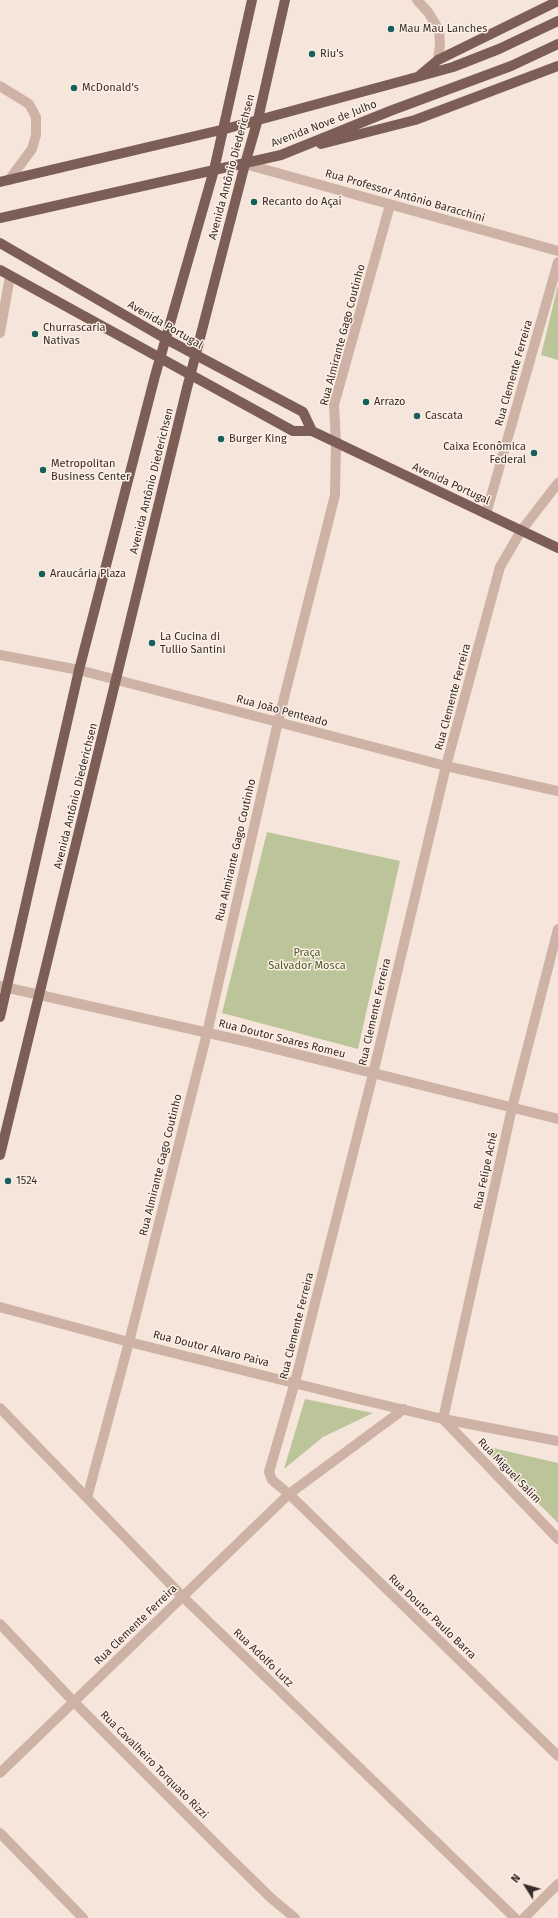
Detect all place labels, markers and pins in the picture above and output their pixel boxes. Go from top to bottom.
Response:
place label: Mau Mau Lanches [399,22,487,36]
marker: Mau Mau Lanches [386,24,396,34]
place label: Riu's [320,47,344,61]
marker: Riu's [307,49,317,59]
place label: McDonald's [82,81,139,95]
marker: McDonald's [69,83,79,93]
place label: Recanto do Açaí [262,195,342,209]
marker: Recanto do Açaí [249,197,259,207]
place label: Churrascaria Nativas [43,321,105,347]
marker: Churrascaria Nativas [30,329,40,339]
place label: Arrazo [374,395,406,409]
marker: Arrazo [361,397,371,407]
place label: Cascata [425,409,463,423]
marker: Cascata [412,411,422,421]
place label: Burger King [229,432,287,446]
marker: Burger King [216,434,226,444]
place label: Caixa Econômica Federal [443,440,526,466]
marker: Caixa Econômica Federal [529,448,539,458]
place label: Metropolitan Business Center [51,457,130,483]
marker: Metropolitan Business Center [38,465,48,475]
place label: Araucária Plaza [50,567,126,581]
marker: Araucária Plaza [37,569,47,579]
place label: La Cucina di Tullio Santini [160,630,226,656]
marker: La Cucina di Tullio Santini [147,638,157,648]
place label: 1524 [16,1174,37,1188]
marker: 1524 [3,1176,13,1186]

